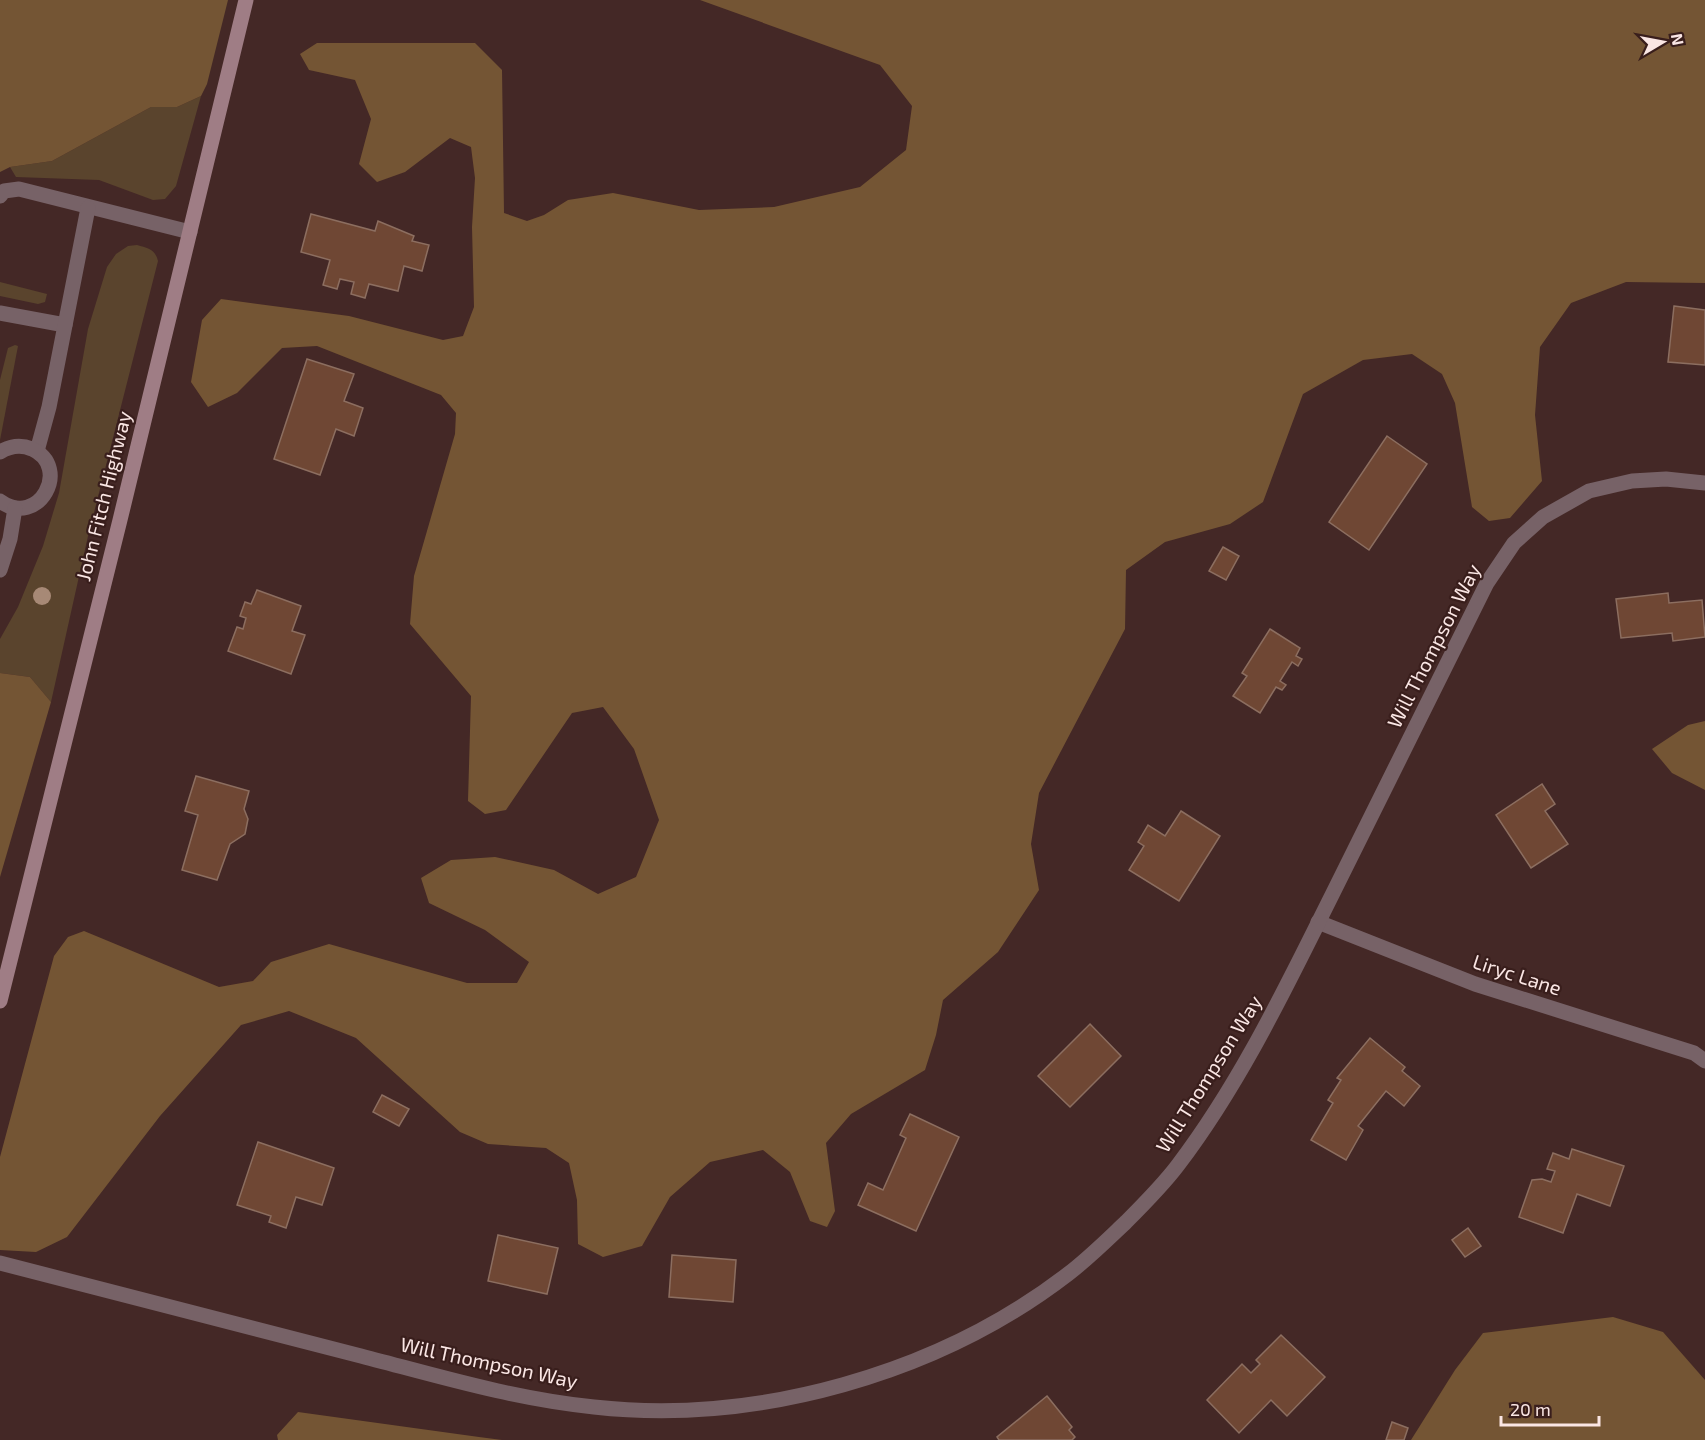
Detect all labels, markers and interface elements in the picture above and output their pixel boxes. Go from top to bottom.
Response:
north arrow [1633,12,1693,72]
text: N [1668,32,1689,47]
street label: John Fitch Highway [70,408,136,583]
street label: Will Thompson Way [1381,559,1485,731]
street label: Liryc Lane [1470,948,1565,1000]
street label: Will Thompson Way [1150,990,1266,1156]
street label: Will Thompson Way [398,1332,580,1393]
scale bar [1501,1389,1598,1427]
text: 20 m [1510,1398,1551,1420]

